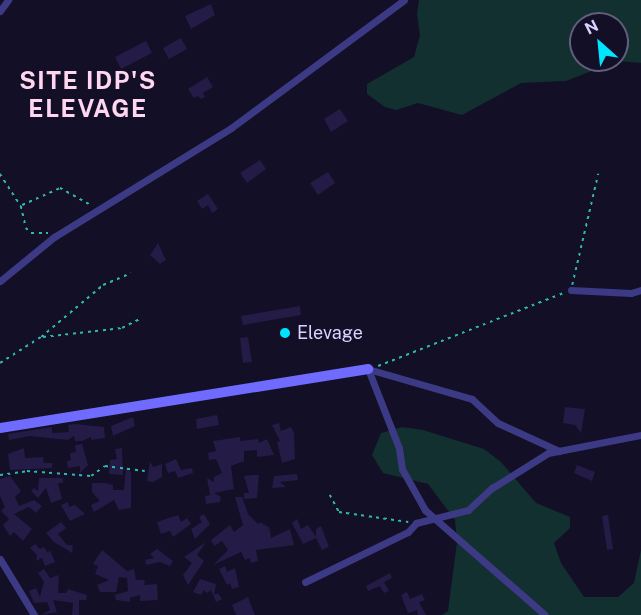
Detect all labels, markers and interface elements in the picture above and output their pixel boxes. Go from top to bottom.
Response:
north arrow [569,12,629,72]
text: N [582,16,601,39]
district label: SITE IDP'S ELEVAGE [19,67,157,123]
place label: Elevage [297,322,363,344]
marker: Elevage [278,326,292,340]

